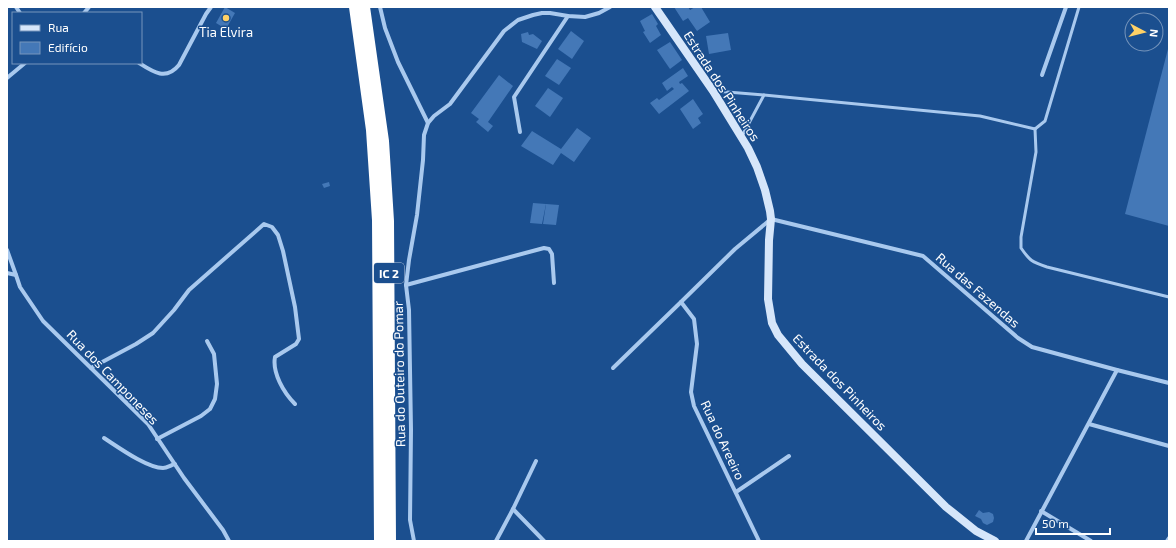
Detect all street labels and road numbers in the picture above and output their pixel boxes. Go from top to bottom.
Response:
street label: Estrada dos Pinheiros [680,28,764,144]
street label: Rua das Fazendas [933,249,1023,331]
road number: IC 2 [374,263,404,283]
street label: Rua do Outeiro do Pomar [390,301,408,447]
street label: Rua dos Camponeses [64,326,162,428]
street label: Estrada dos Pinheiros [790,330,890,434]
street label: Rua do Areeiro [698,398,748,482]

